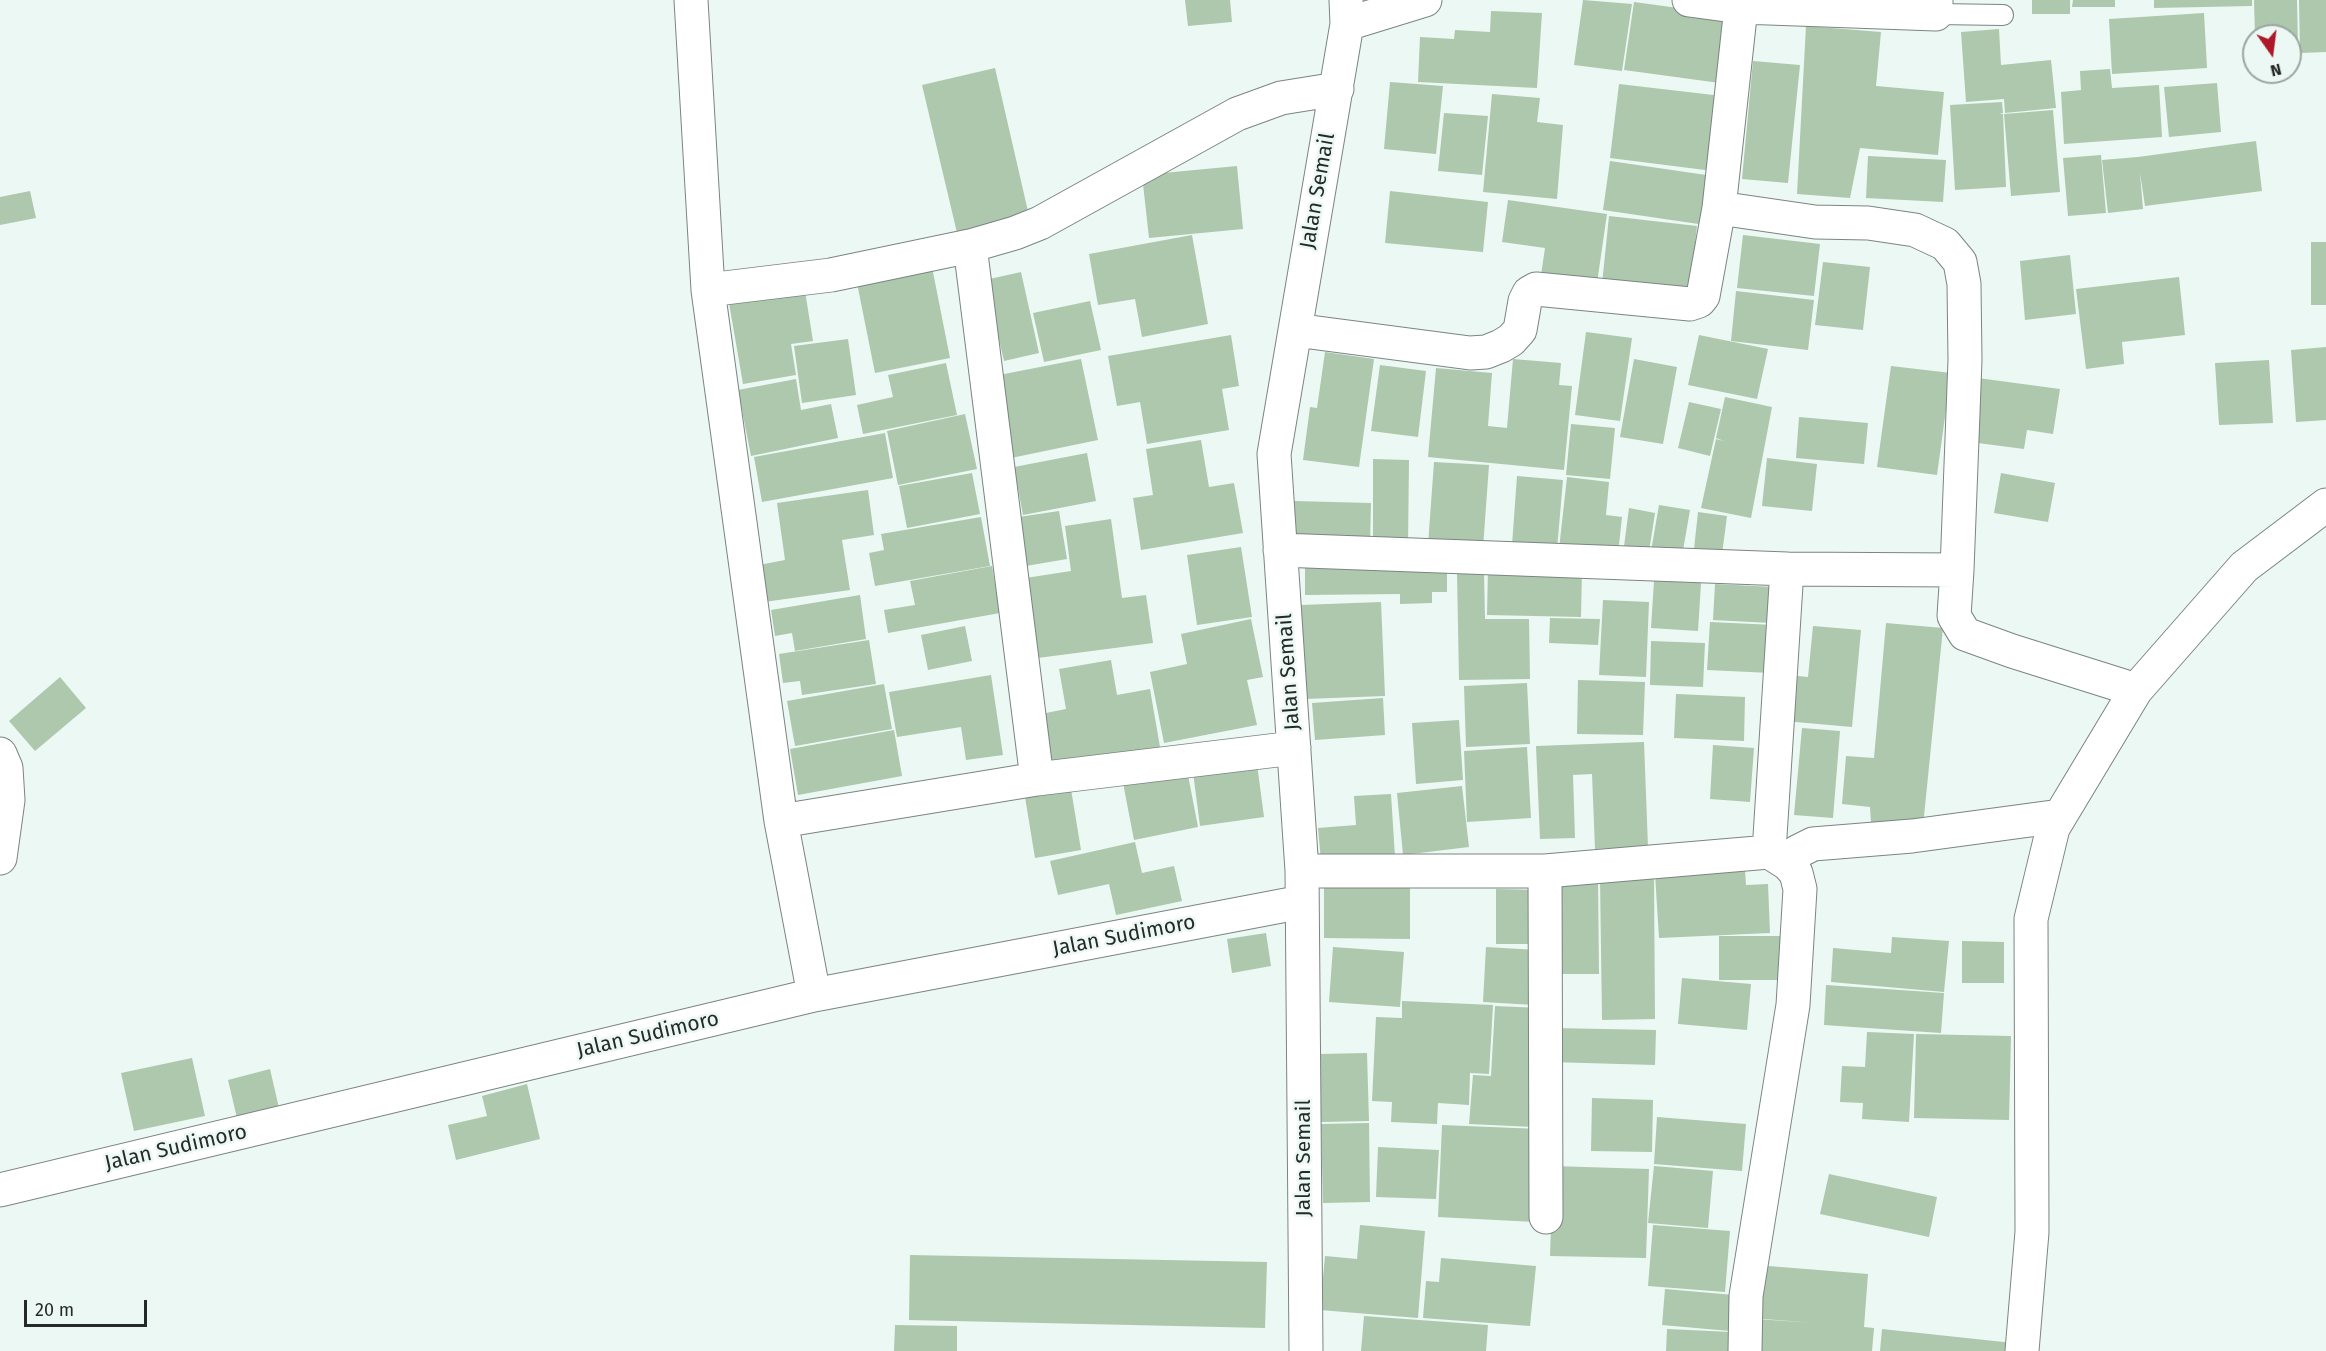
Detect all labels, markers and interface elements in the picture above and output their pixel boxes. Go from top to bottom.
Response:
north arrow [2242,24,2302,84]
text: N [2269,60,2283,81]
street label: Jalan Semail [1295,131,1341,251]
street label: Jalan Semail [1272,613,1306,731]
street label: Jalan Sudimoro [1050,910,1198,962]
street label: Jalan Sudimoro [574,1006,722,1064]
street label: Jalan Semail [1291,1099,1317,1217]
street label: Jalan Sudimoro [102,1119,250,1177]
scale bar [27,1288,150,1326]
text: 20 m [35,1299,74,1321]

